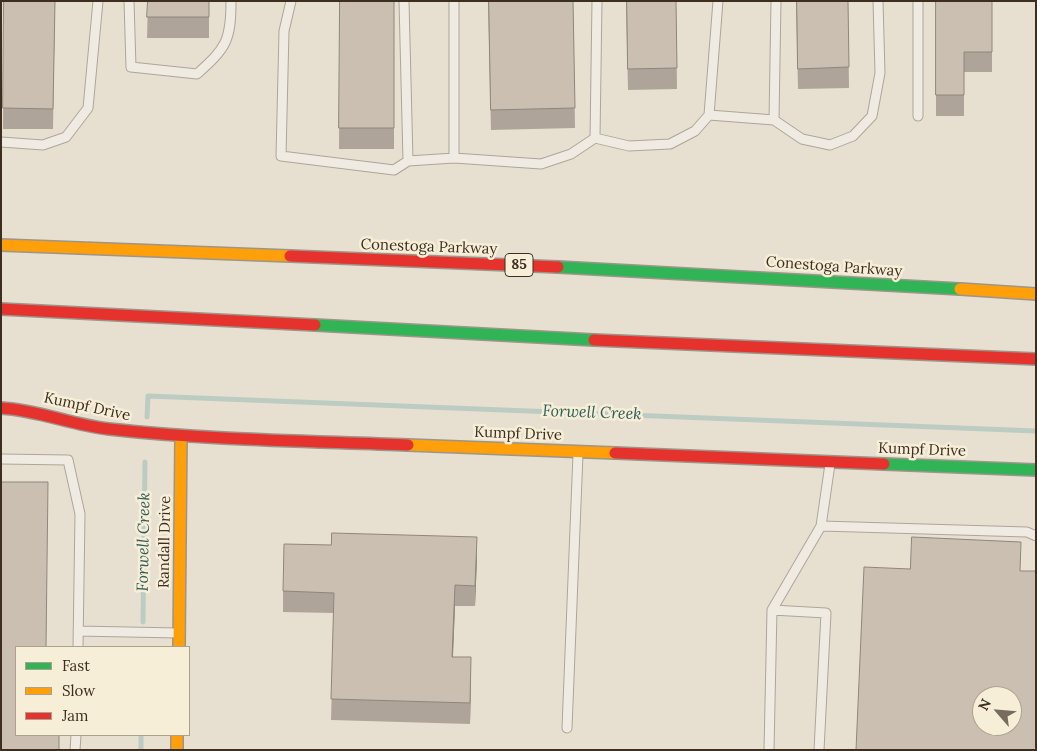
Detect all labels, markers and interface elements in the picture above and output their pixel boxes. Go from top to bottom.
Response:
street label: Conestoga Parkway [360,236,498,258]
street label: Conestoga Parkway [765,253,903,281]
road number: 85 [505,254,533,276]
street label: Kumpf Drive [42,389,132,425]
water label: Forwell Creek [542,402,642,424]
street label: Kumpf Drive [474,423,562,445]
street label: Kumpf Drive [878,439,966,461]
water label: Forwell Creek [134,492,154,592]
street label: Randall Drive [155,496,175,588]
legend [15,646,190,736]
text: Fast [62,656,90,675]
text: Slow [62,681,95,700]
north arrow [972,686,1022,736]
text: N [974,696,995,714]
text: Jam [62,706,89,725]

